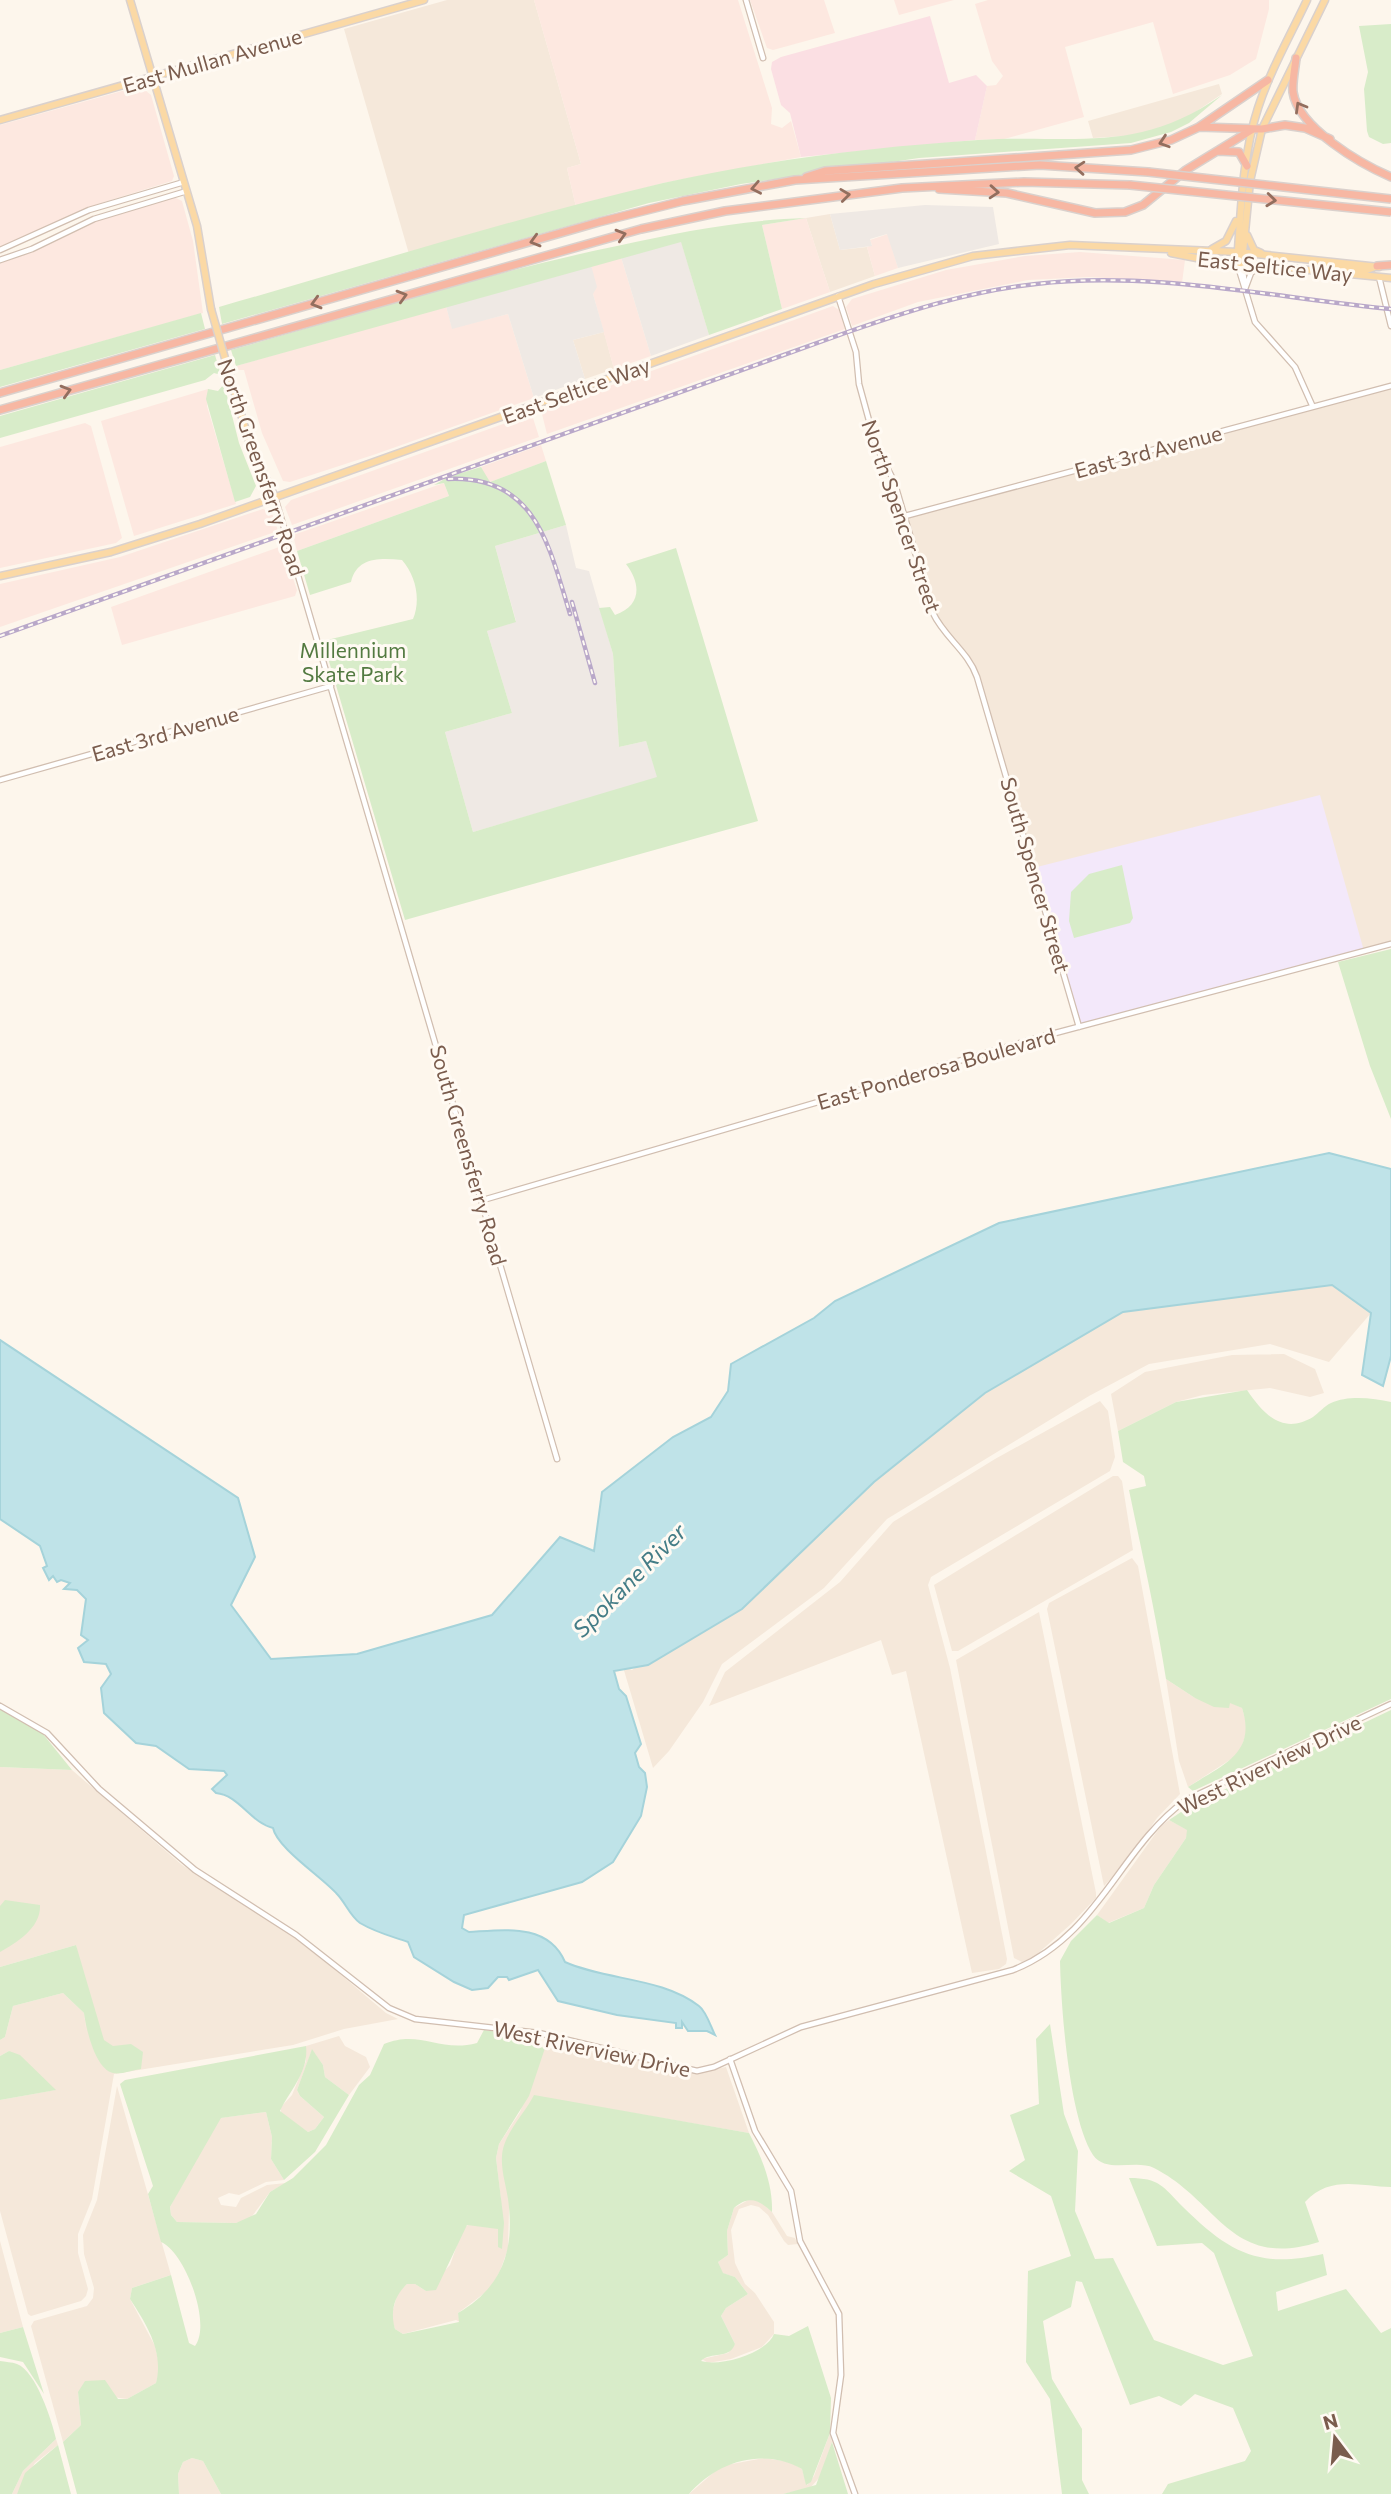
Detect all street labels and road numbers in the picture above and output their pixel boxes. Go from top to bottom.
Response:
street label: East Mullan Avenue [120,22,304,98]
street label: East Seltice Way [1196,245,1354,287]
street label: East Seltice Way [499,352,654,428]
street label: North Greensferry Road [213,355,311,579]
street label: North Spencer Street [857,416,947,616]
street label: East 3rd Avenue [1071,419,1225,483]
street label: East 3rd Avenue [89,700,241,766]
street label: South Spencer Street [996,774,1076,976]
street label: East Ponderosa Boulevard [814,1022,1058,1114]
street label: South Greensferry Road [426,1042,512,1268]
street label: West Riverview Drive [1173,1709,1365,1819]
street label: West Riverview Drive [491,2015,693,2081]

